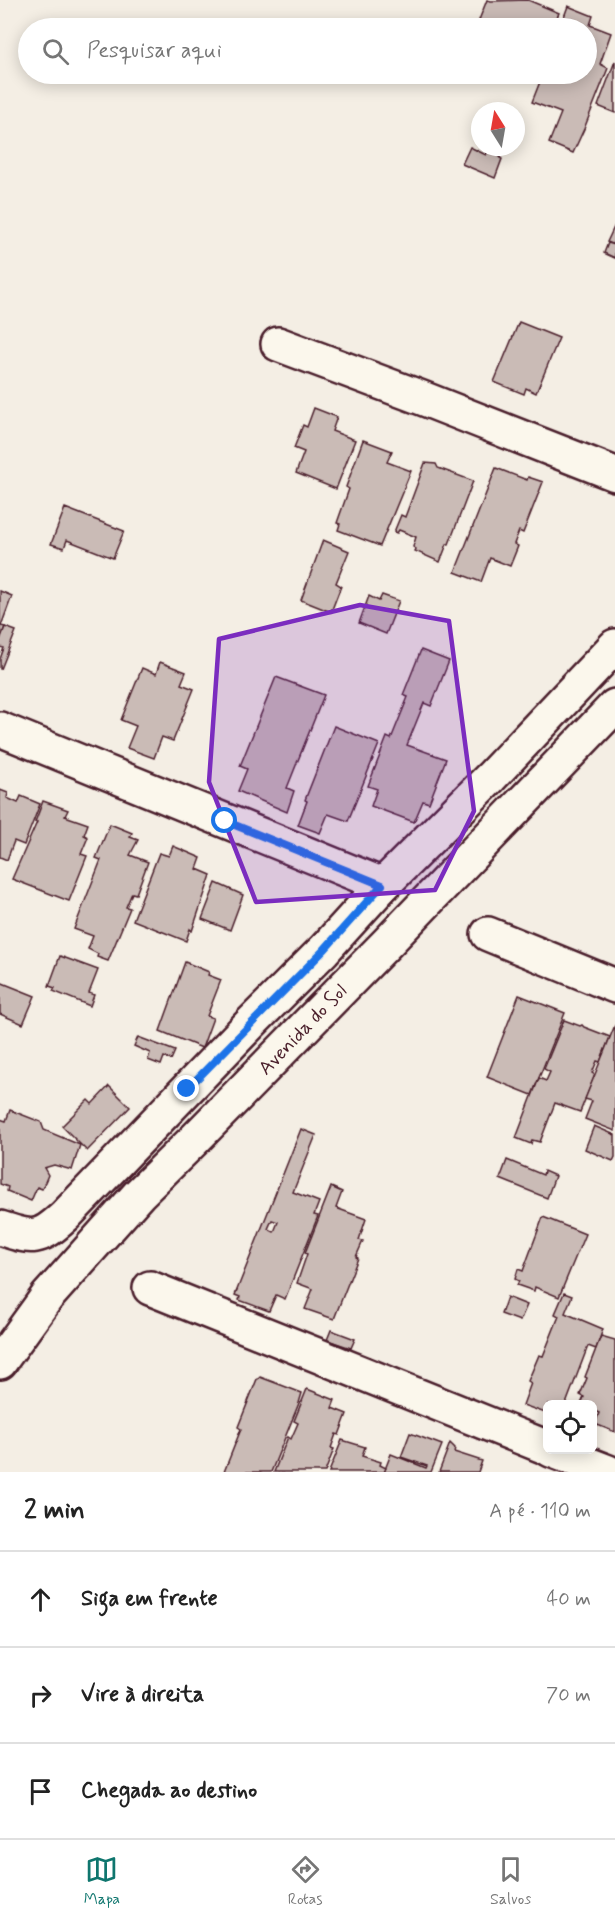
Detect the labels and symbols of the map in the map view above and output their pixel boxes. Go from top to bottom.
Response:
north arrow [471,102,525,156]
route start [211,807,237,833]
street label: Avenida do Sol [253,979,353,1082]
route end [173,1075,199,1101]

